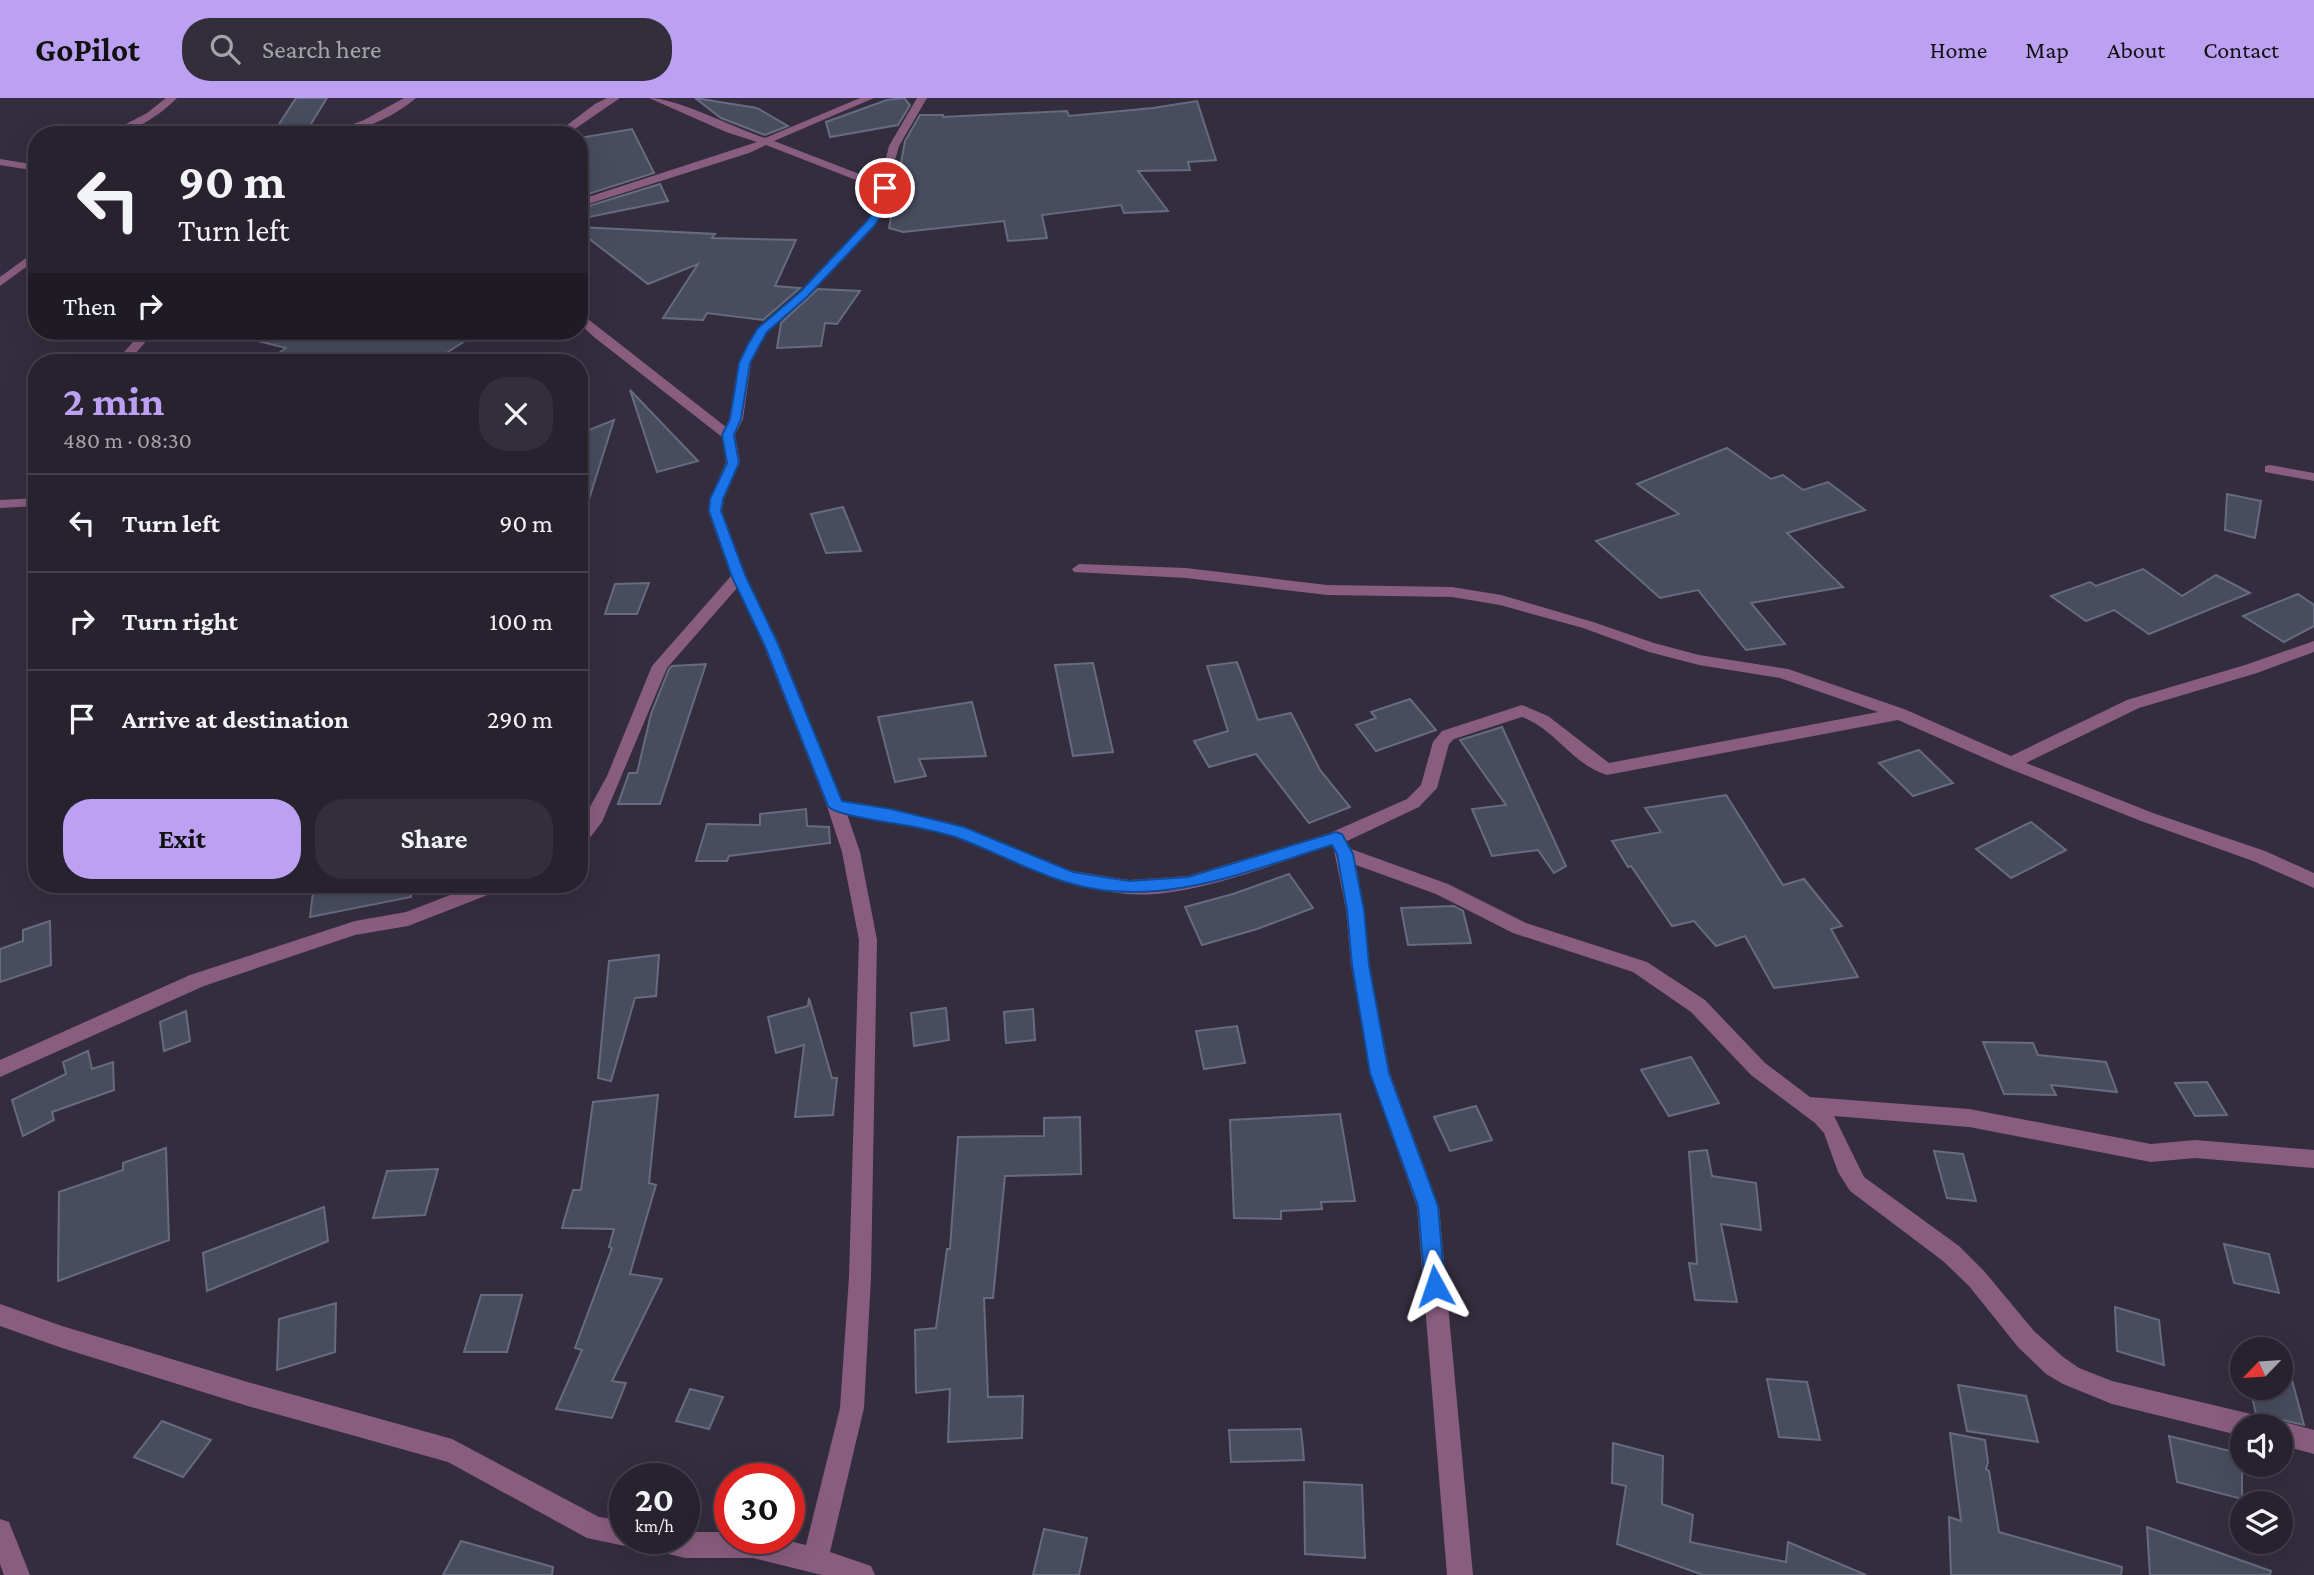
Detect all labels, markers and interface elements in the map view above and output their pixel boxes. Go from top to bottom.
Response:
search box [182,18,672,81]
icon: search [206,30,244,68]
text: GoPilot [35,31,140,68]
text: Search here [262,35,381,64]
text: Home [1930,36,1987,63]
text: Map [2025,36,2069,63]
text: About [2107,36,2165,63]
text: Contact [2203,36,2279,63]
icon: left [63,154,154,245]
text: 90 m [178,154,285,209]
pin [855,158,915,218]
icon: arrive [866,169,904,207]
text: Turn left [178,212,289,248]
icon: right [131,287,169,325]
text: Then [63,292,117,321]
text: 2 min [63,377,164,424]
button: close [479,377,553,451]
text: 480 m · 08:30 [63,427,192,453]
icon: left [63,504,101,542]
text: Turn left [122,509,220,538]
text: 90 m [499,509,553,538]
icon: right [63,602,101,640]
text: Turn right [122,607,238,636]
text: 100 m [489,607,553,636]
icon: arrive [63,700,101,738]
text: Arrive at destination [122,705,349,734]
text: 290 m [487,705,553,734]
button: Exit [63,799,301,879]
button: Share [315,799,553,879]
position arrow [1398,1249,1472,1323]
north arrow [2230,1337,2292,1400]
map controls [2230,1337,2293,1554]
button: sound [2230,1414,2293,1477]
speed limit sign: 30 [714,1463,805,1554]
text: 20 [635,1480,674,1519]
button: layers [2230,1491,2293,1554]
text: km/h [635,1516,674,1536]

